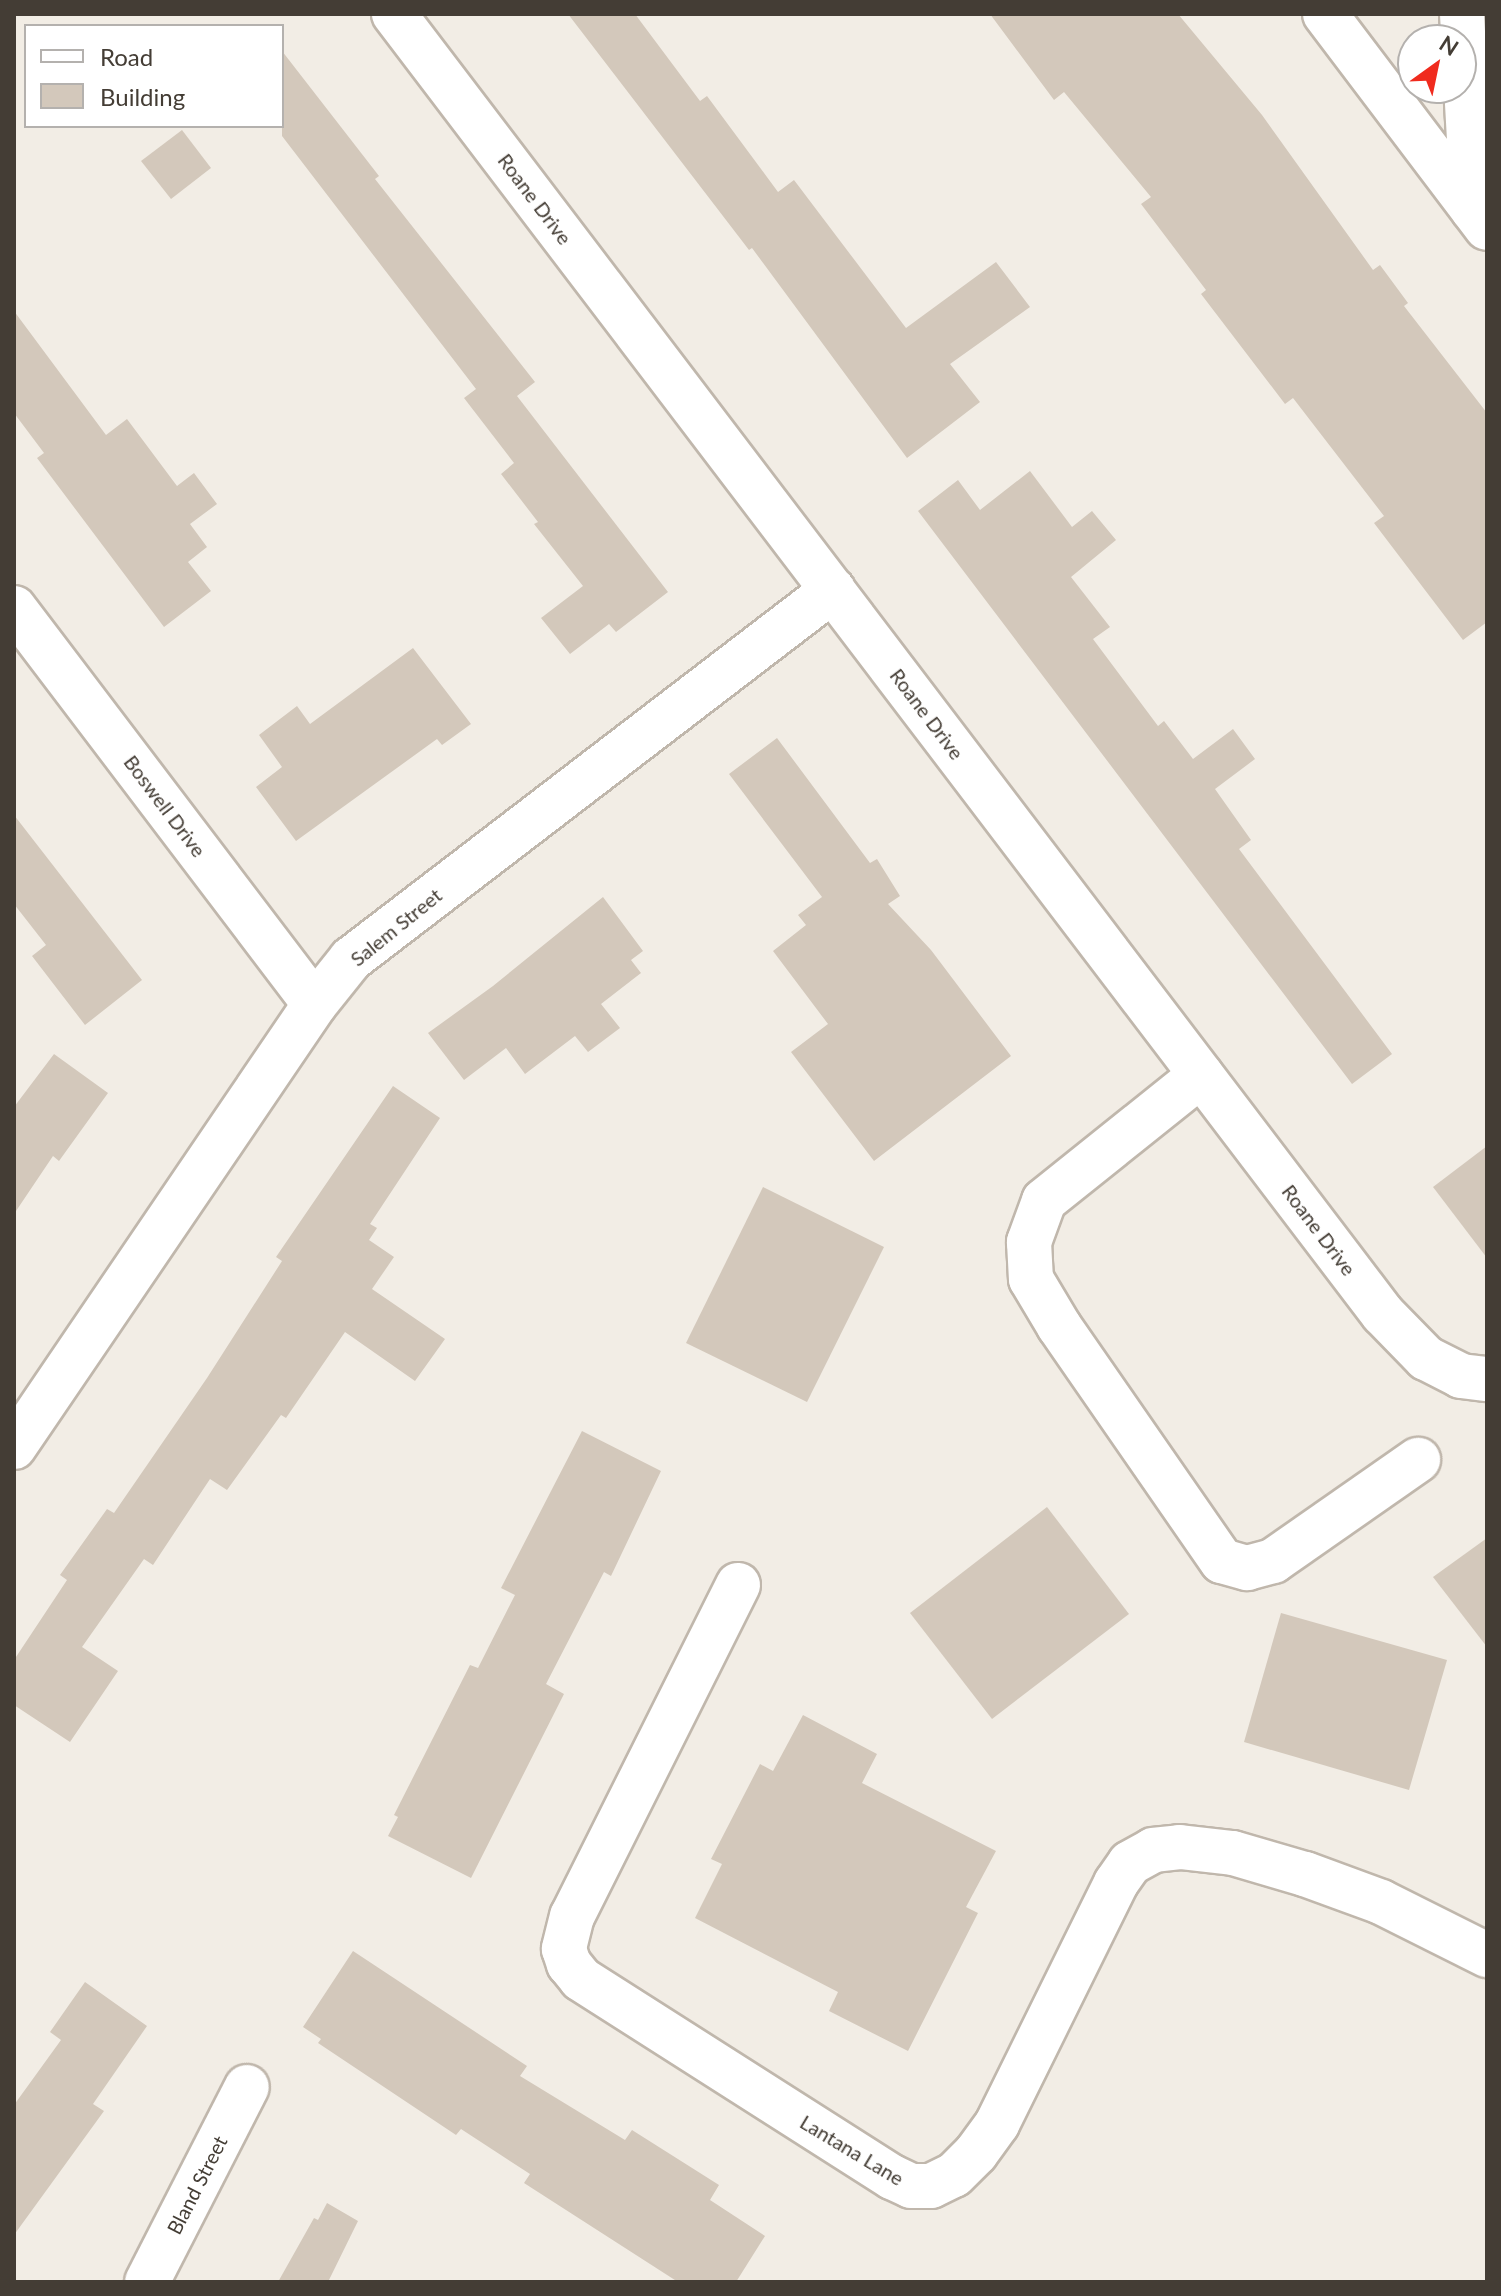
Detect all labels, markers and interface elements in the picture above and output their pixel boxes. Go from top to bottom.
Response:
legend [24,24,284,128]
north arrow [1397,24,1477,104]
text: N [1435,29,1464,61]
text: Road [100,42,153,71]
text: Building [100,82,185,111]
street label: Roane Drive [493,149,577,249]
street label: Roane Drive [885,664,969,764]
street label: Boswell Drive [119,750,211,862]
street label: Salem Street [346,883,446,971]
street label: Roane Drive [1277,1180,1361,1280]
street label: Lantana Lane [796,2110,908,2190]
street label: Bland Street [162,2132,232,2238]

